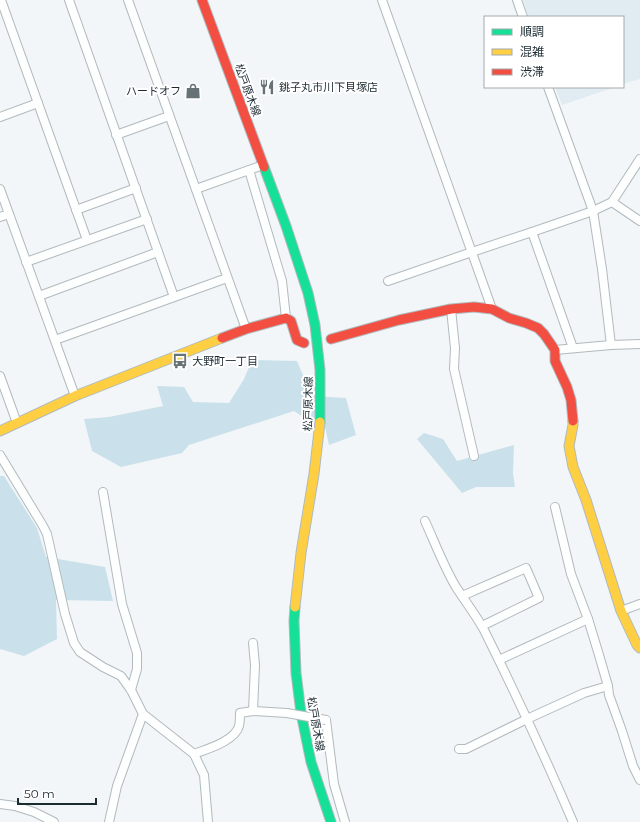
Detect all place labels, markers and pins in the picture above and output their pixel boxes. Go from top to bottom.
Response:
restaurant icon: 銚子丸市川下貝塚店 [258,78,276,96]
place label: 銚子丸市川下貝塚店 [279,80,378,94]
shop icon: ハードオフ [184,82,202,100]
place label: ハードオフ [126,84,181,98]
bus stop icon: 大野町一丁目 [171,352,189,370]
place label: 大野町一丁目 [192,354,258,368]

